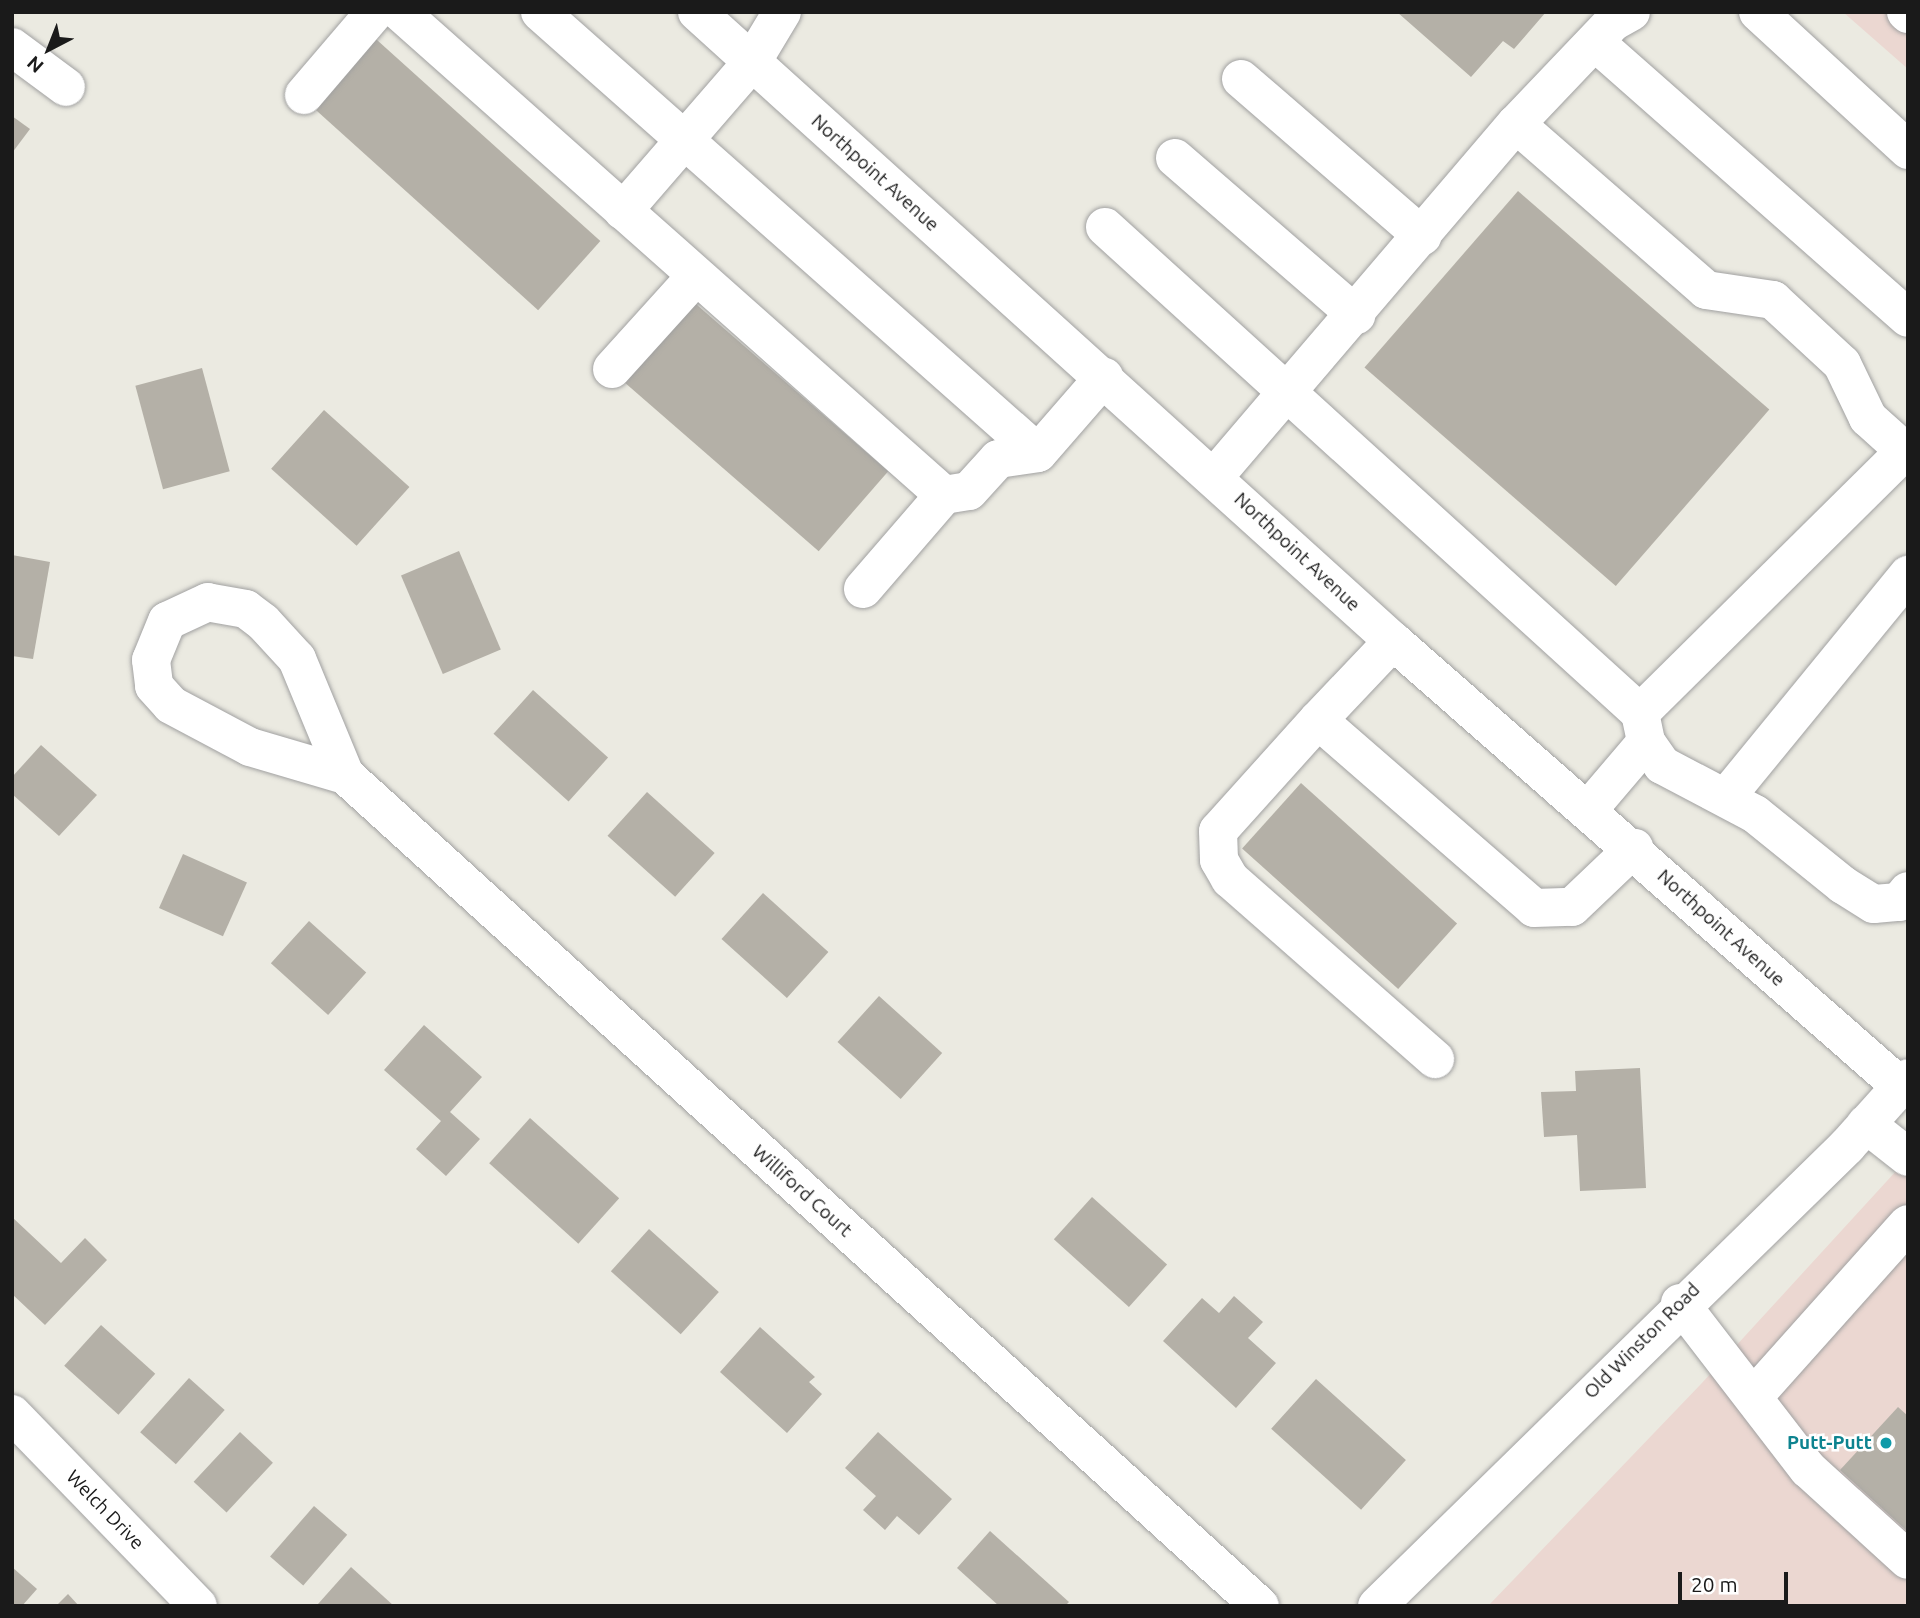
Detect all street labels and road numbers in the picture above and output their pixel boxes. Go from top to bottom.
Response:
street label: Northpoint Avenue [807,110,943,236]
street label: Northpoint Avenue [1229,488,1365,616]
street label: Northpoint Avenue [1653,865,1789,991]
street label: Williford Court [747,1140,857,1242]
street label: Old Winston Road [1579,1278,1705,1404]
street label: Welch Drive [61,1465,149,1555]

